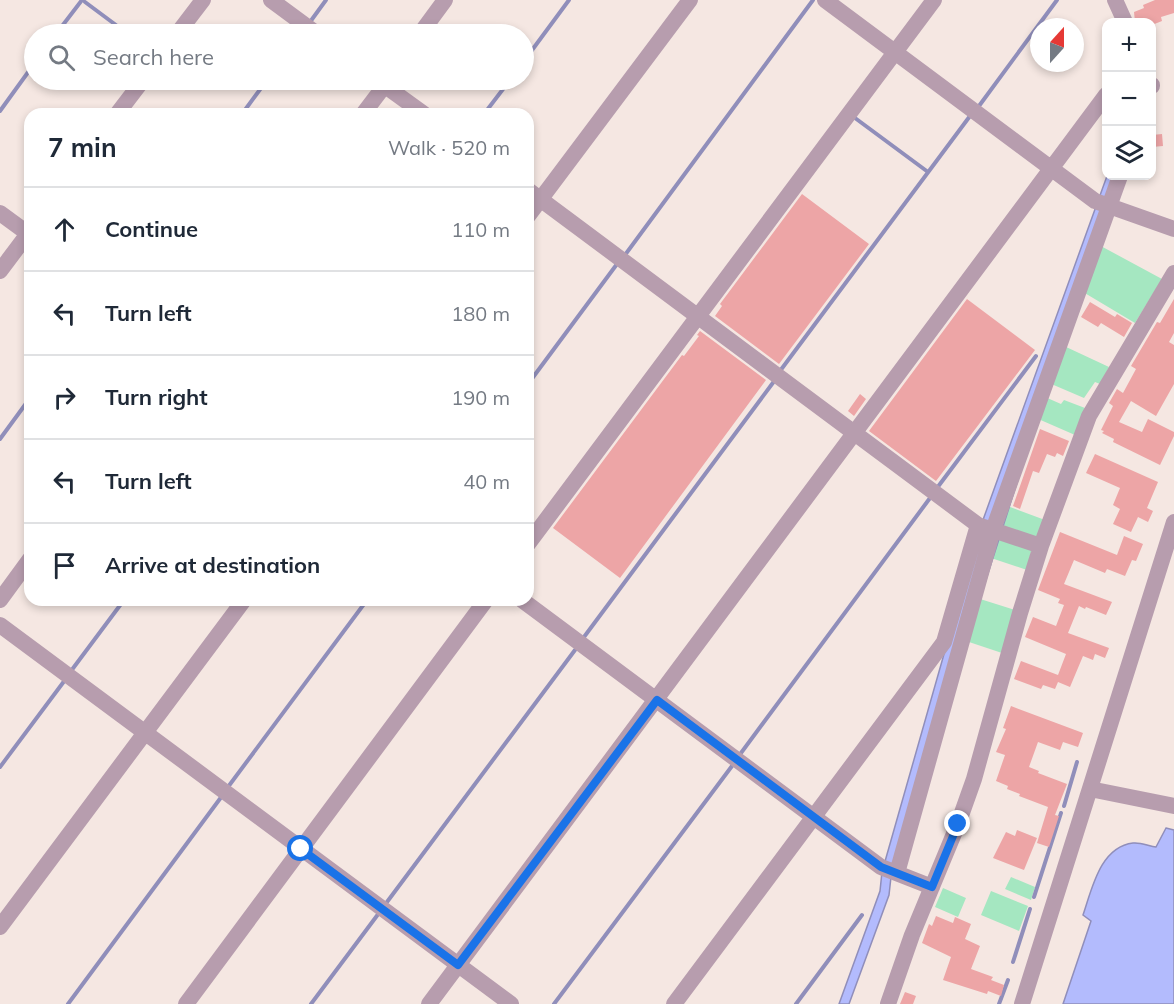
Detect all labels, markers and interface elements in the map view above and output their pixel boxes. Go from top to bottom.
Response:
north arrow [1030,18,1084,72]
map controls [1102,18,1156,180]
button: + [1102,18,1156,72]
search box [24,24,534,90]
icon: search [45,41,78,74]
text: Search here [93,43,214,71]
button: − [1102,72,1156,126]
button: layers [1102,126,1156,180]
text: 7 min [48,131,117,164]
text: Walk · 520 m [388,135,510,160]
icon: ahead [48,213,81,246]
text: Continue [105,215,198,243]
text: 110 m [451,217,510,242]
icon: left [48,297,81,330]
text: Turn left [105,299,192,327]
text: 180 m [451,301,510,326]
icon: right [48,381,81,414]
text: Turn right [105,383,208,411]
text: 190 m [451,385,510,410]
icon: left [48,465,81,498]
text: Turn left [105,467,192,495]
text: 40 m [463,469,510,494]
icon: arrive [48,549,81,582]
text: Arrive at destination [105,551,320,579]
route end [944,810,970,836]
route start [287,835,313,861]

